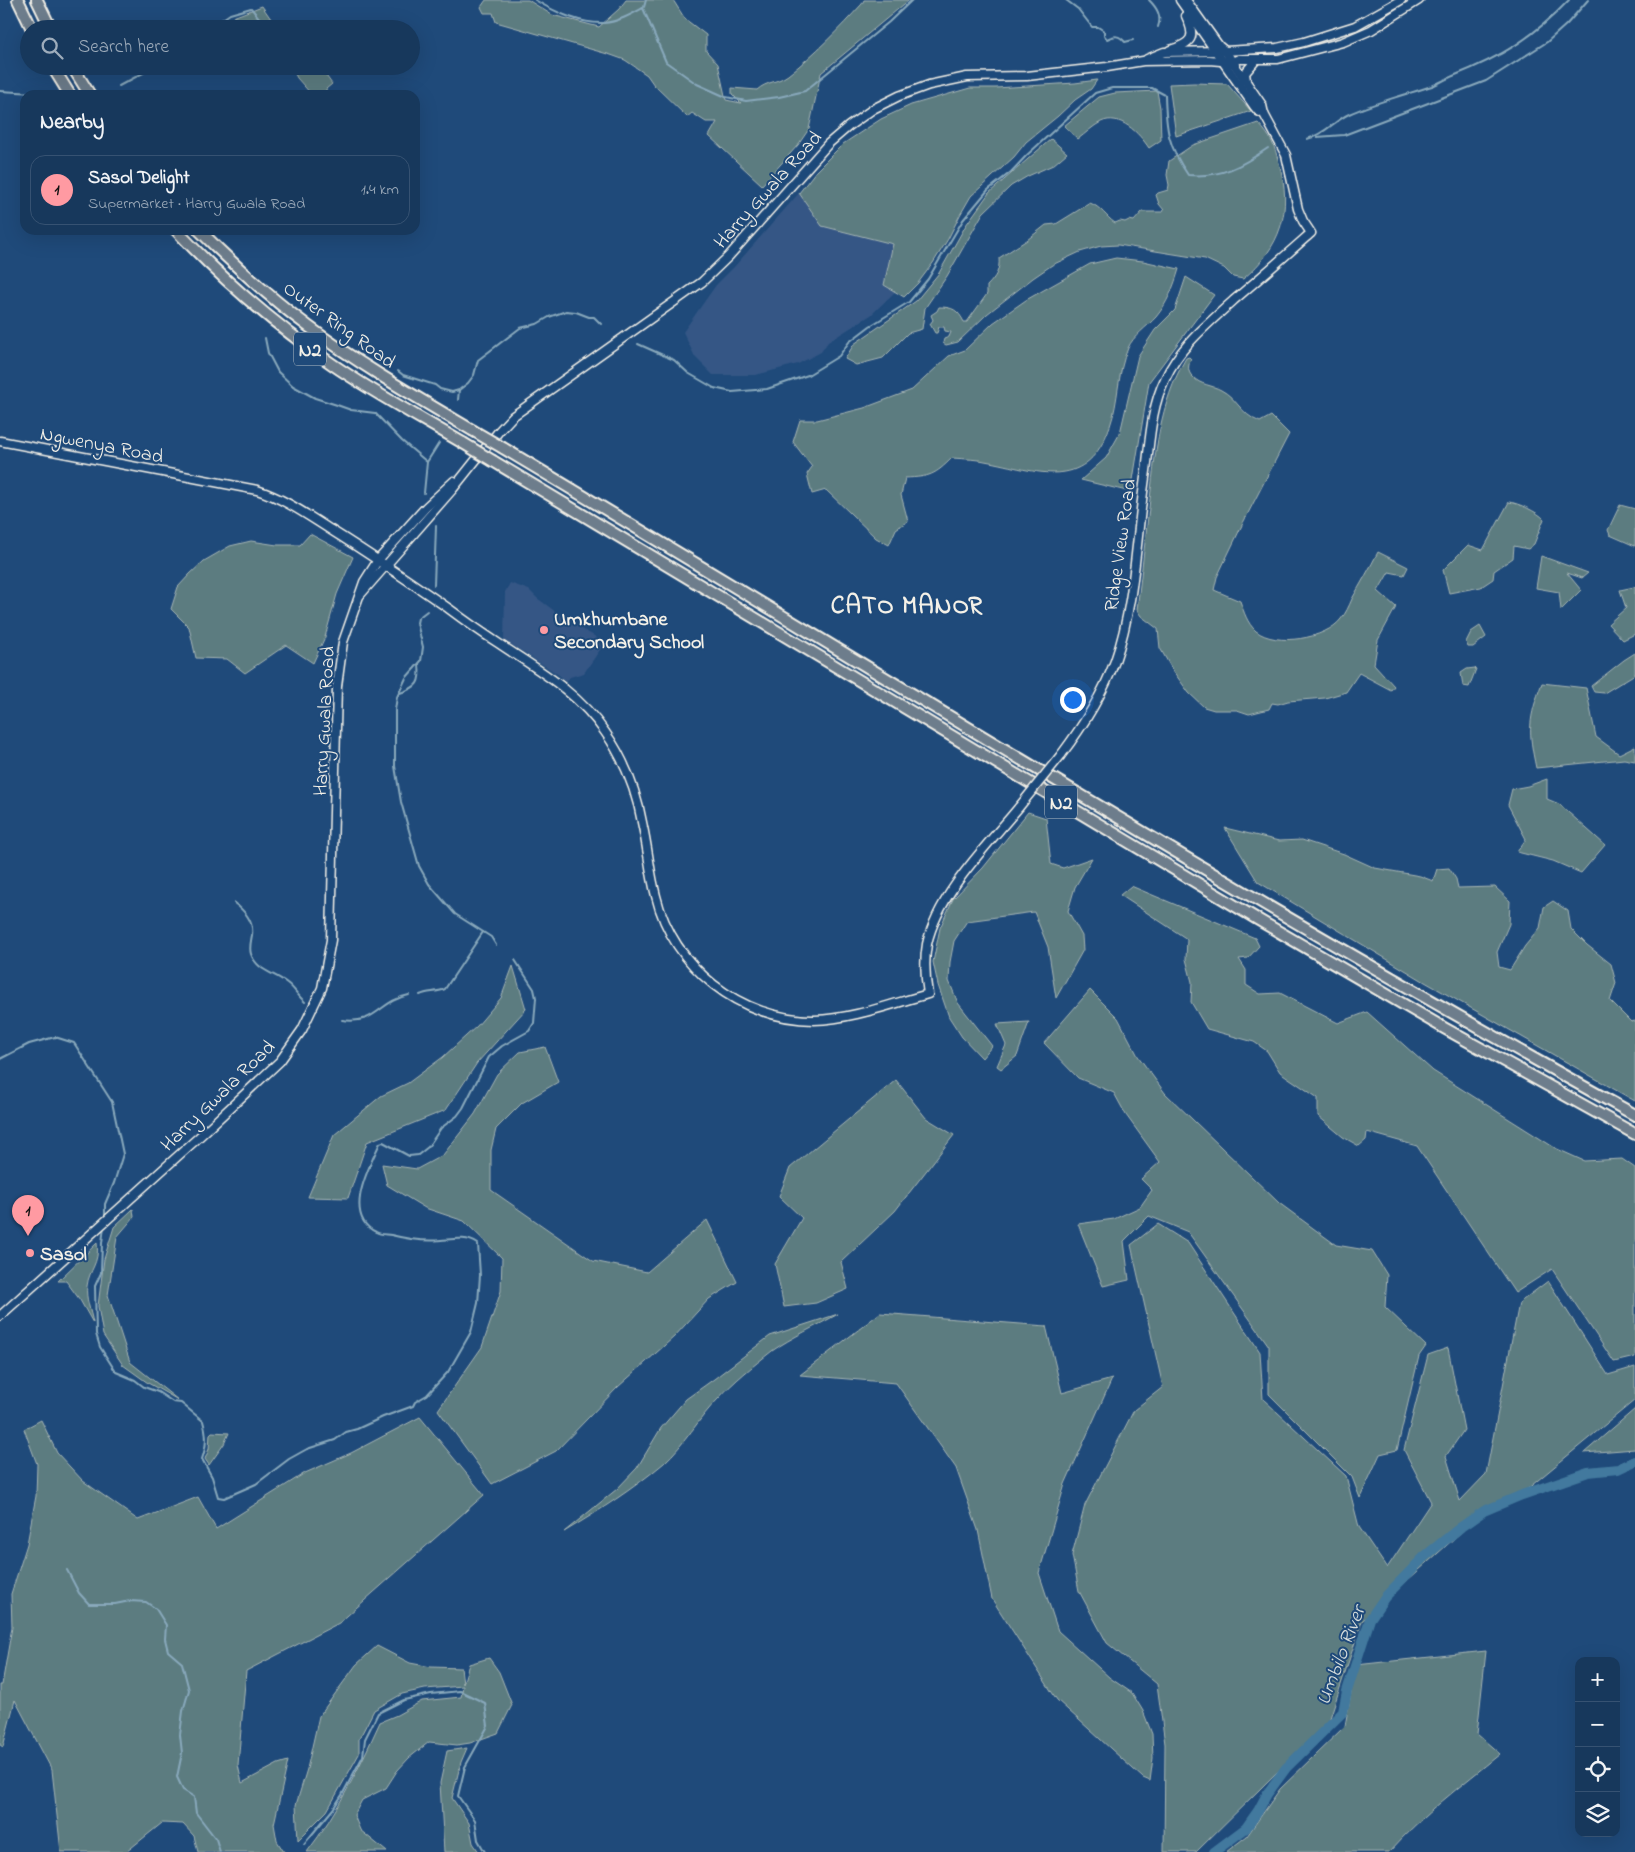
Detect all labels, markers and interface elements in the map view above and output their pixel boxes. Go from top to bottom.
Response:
search box [20,20,420,75]
icon: search [38,34,66,62]
text: Search here [78,34,169,61]
text: Nearby [40,108,104,138]
street label: Harry Gwala Road [708,125,830,256]
text: Sasol Delight [88,165,190,192]
text: 1 [54,178,60,202]
text: 1.4 km [361,178,399,202]
text: Supermarket · Harry Gwala Road [88,192,305,216]
street label: Outer Ring Road [275,275,401,378]
road number: N2 [294,332,326,366]
street label: Ngwenya Road [37,420,166,474]
street label: Ridge View Road [1098,477,1146,614]
district label: CATO MANOR [831,589,983,625]
place label: Umkhumbane Secondary School [554,606,704,659]
marker: Umkhumbane Secondary School [538,624,550,636]
street label: Harry Gwala Road [307,645,344,797]
your location [1060,687,1086,713]
road number: N2 [1045,786,1077,819]
street label: Harry Gwala Road [155,1034,283,1159]
pin: 1 [12,1195,44,1236]
place label: Sasol [40,1241,87,1270]
marker: Sasol [24,1247,36,1259]
water label: Umbilo River [1309,1599,1375,1710]
map controls [1575,1657,1620,1837]
button: + [1575,1657,1620,1702]
button: − [1575,1702,1620,1747]
button: locate [1575,1747,1620,1792]
button: layers [1575,1792,1620,1837]

